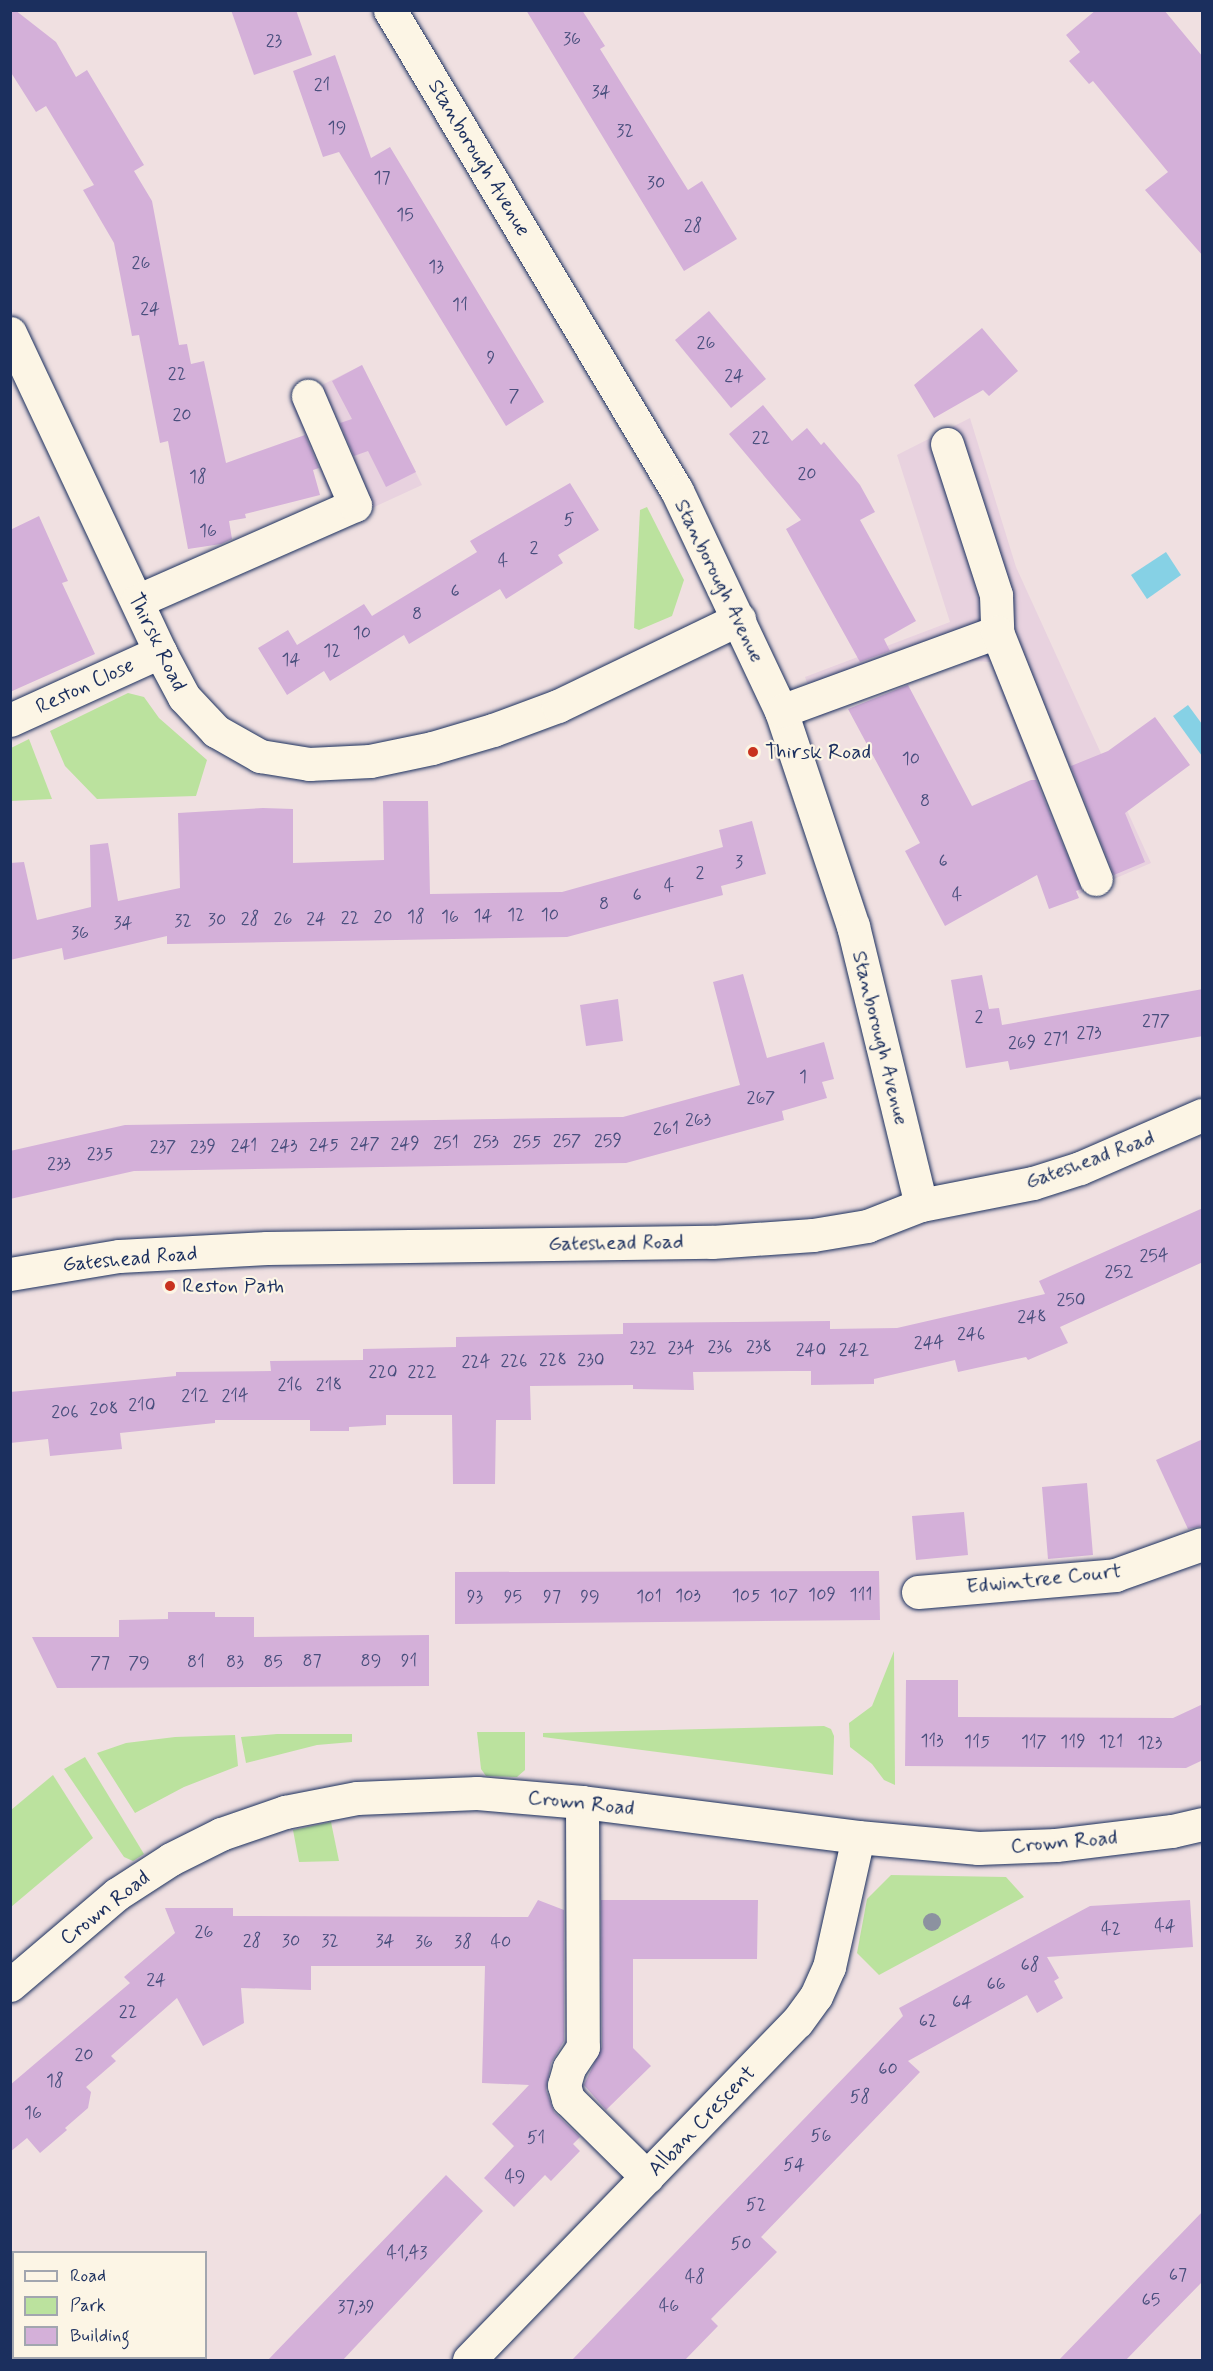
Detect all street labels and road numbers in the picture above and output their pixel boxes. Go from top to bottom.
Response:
street label: Stanborough Avenue [421,73,537,243]
street label: Stanborough Avenue [668,493,770,669]
street label: Thirsk Road [123,589,191,695]
street label: Reston Close [31,652,139,720]
street label: Stanborough Avenue [846,946,914,1130]
street label: Gateshead Road [1022,1125,1158,1195]
street label: Gateshead Road [548,1229,684,1257]
street label: Gateshead Road [61,1241,199,1277]
street label: Edwintree Court [967,1559,1121,1599]
street label: Crown Road [527,1785,635,1821]
street label: Crown Road [1010,1825,1118,1859]
street label: Crown Road [56,1866,154,1950]
street label: Alban Crescent [643,2060,761,2182]

